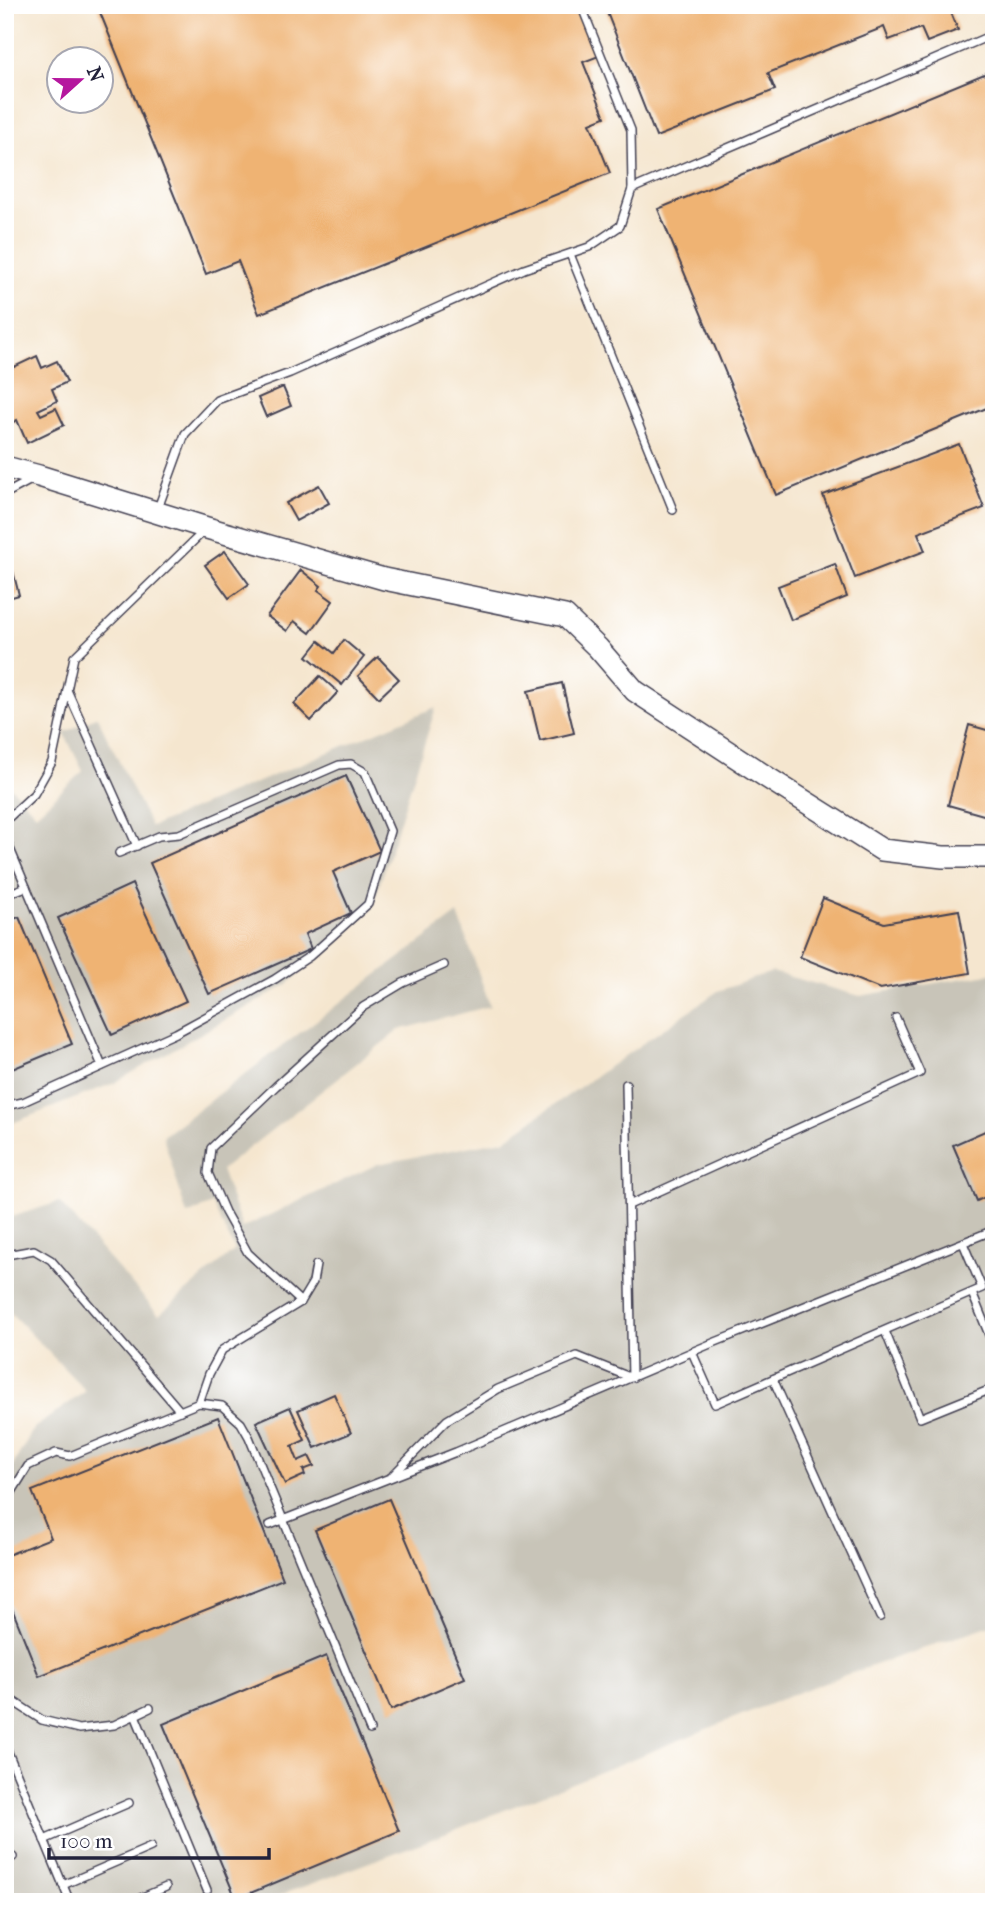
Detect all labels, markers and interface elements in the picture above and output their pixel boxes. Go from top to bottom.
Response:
north arrow [46,46,116,116]
text: N [82,64,108,85]
scale bar [49,1816,270,1860]
text: 100 m [60,1829,113,1853]

